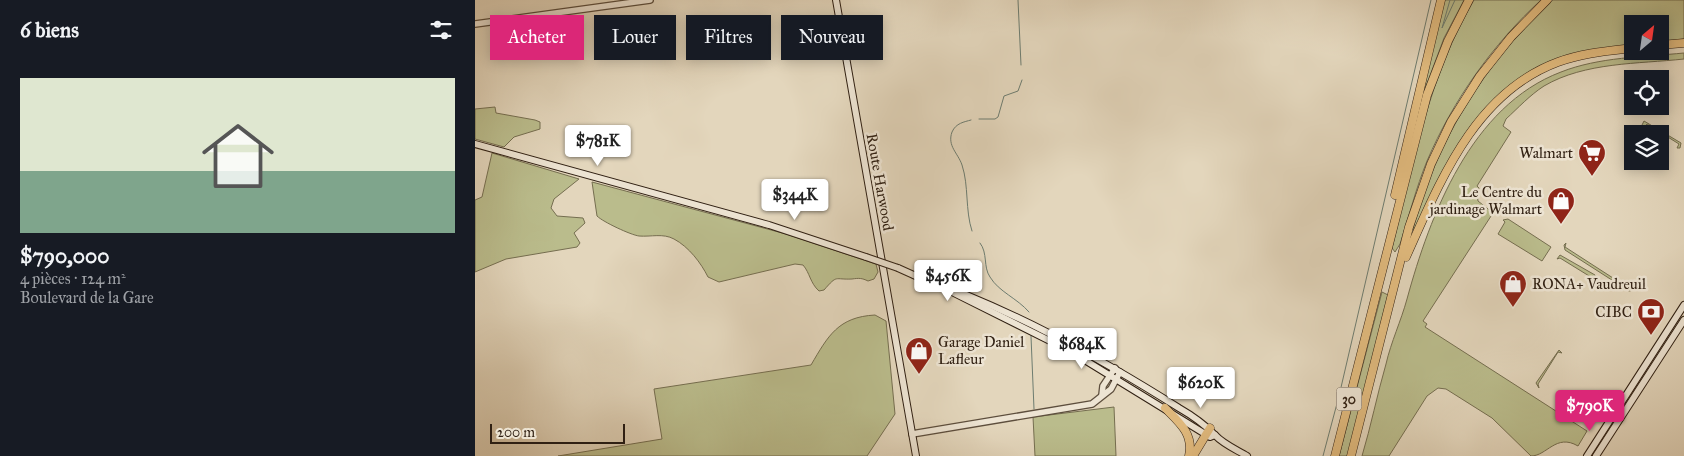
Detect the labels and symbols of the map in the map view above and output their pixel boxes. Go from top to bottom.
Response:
north arrow [1624,15,1669,60]
pin: $781K [563,124,633,167]
street label: Route Harwood [863,132,897,233]
supermarket icon: Walmart [1577,138,1607,177]
place label: Walmart [1519,144,1574,162]
pin: $344K [760,178,830,221]
place label: Le Centre du jardinage Walmart [1428,183,1543,218]
shop icon: Le Centre du jardinage Walmart [1546,186,1576,225]
pin: $456K [913,260,983,302]
shop icon: RONA+ Vaudreuil [1498,269,1528,308]
place label: RONA+ Vaudreuil [1532,275,1647,293]
bank icon: CIBC [1636,297,1666,336]
place label: CIBC [1595,303,1632,321]
pin: $684K [1047,328,1117,370]
place label: Garage Daniel Lafleur [938,333,1025,368]
shop icon: Garage Daniel Lafleur [904,336,934,375]
pin: $620K [1166,366,1236,409]
road number: 30 [1337,388,1361,410]
pin: $790K [1555,390,1625,432]
scale bar [490,421,625,444]

